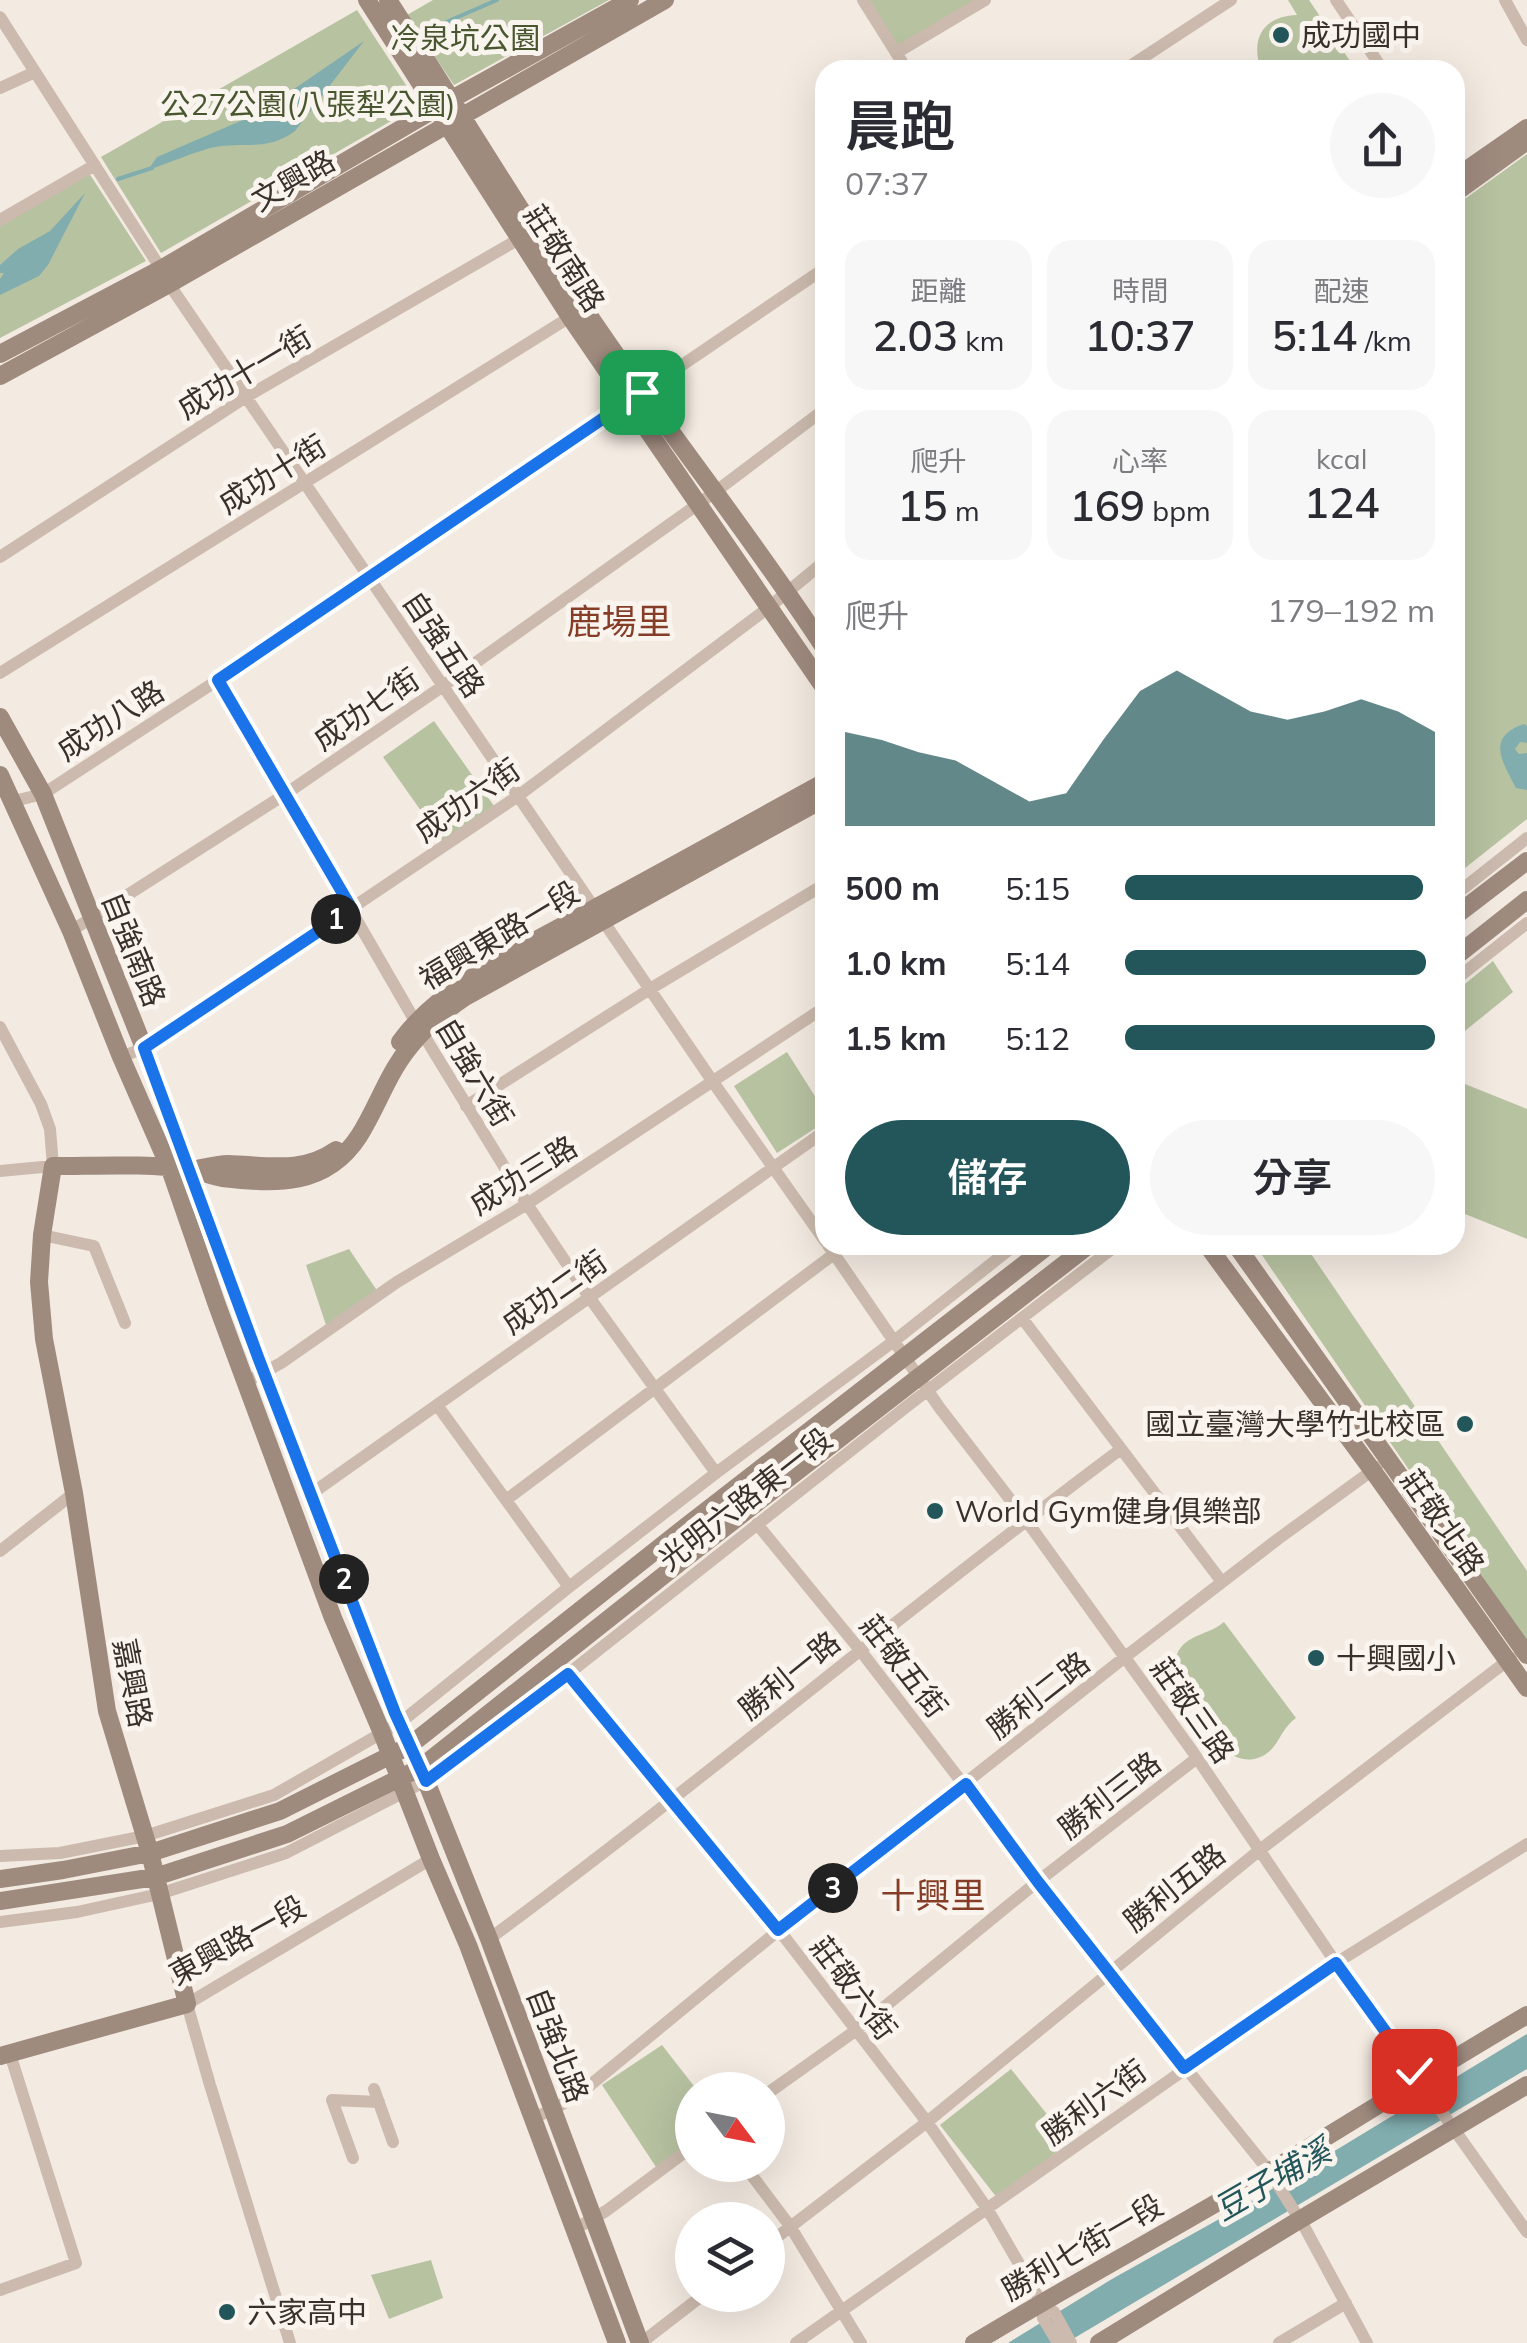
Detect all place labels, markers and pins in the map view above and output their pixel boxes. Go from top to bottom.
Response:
place label: 成功國中 [1301,16,1421,54]
marker: 成功國中 [1270,24,1292,46]
pin [600,350,685,435]
pin: 1 [311,894,361,944]
place label: 國立臺灣大學竹北校區 [1145,1405,1445,1443]
marker: 國立臺灣大學竹北校區 [1454,1413,1476,1435]
place label: World Gym健身俱樂部 [955,1492,1262,1530]
marker: World Gym健身俱樂部 [924,1500,946,1522]
pin: 2 [319,1554,369,1604]
place label: 十興國小 [1336,1639,1456,1677]
marker: 十興國小 [1305,1647,1327,1669]
pin: 3 [808,1863,858,1913]
pin [1372,2029,1457,2114]
place label: 六家高中 [247,2293,367,2331]
marker: 六家高中 [216,2301,238,2323]

